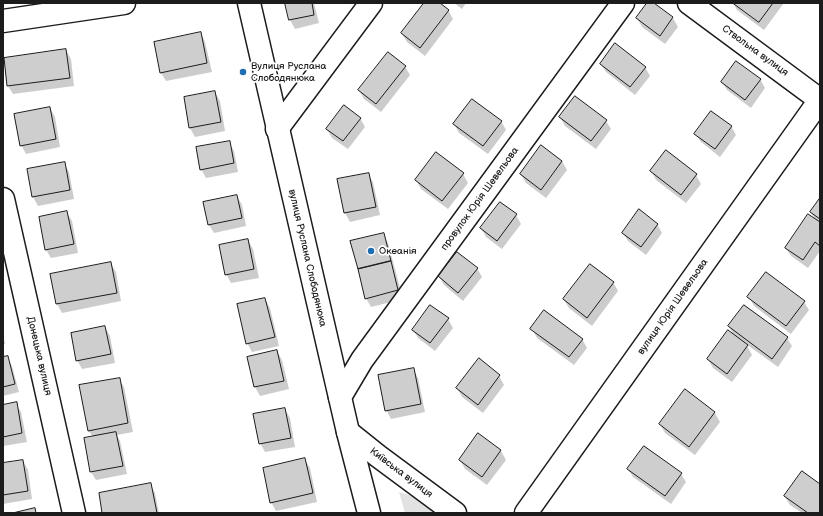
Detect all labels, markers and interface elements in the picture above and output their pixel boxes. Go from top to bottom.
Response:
street label: Ствольна вулиця [719,23,791,79]
place label: Вулиця Руслана Слободянюка [251,60,326,84]
marker: Вулиця Руслана Слободянюка [238,67,248,77]
street label: провулок Юрія Шевельова [439,145,521,253]
street label: вулиця Руслана Слободянюка [285,188,329,328]
place label: Океанія [379,245,417,257]
marker: Океанія [366,246,376,256]
street label: вулиця Юрія Шевельова [635,257,711,357]
street label: Донецька вулиця [24,315,54,397]
street label: Київська вулиця [367,445,435,501]

